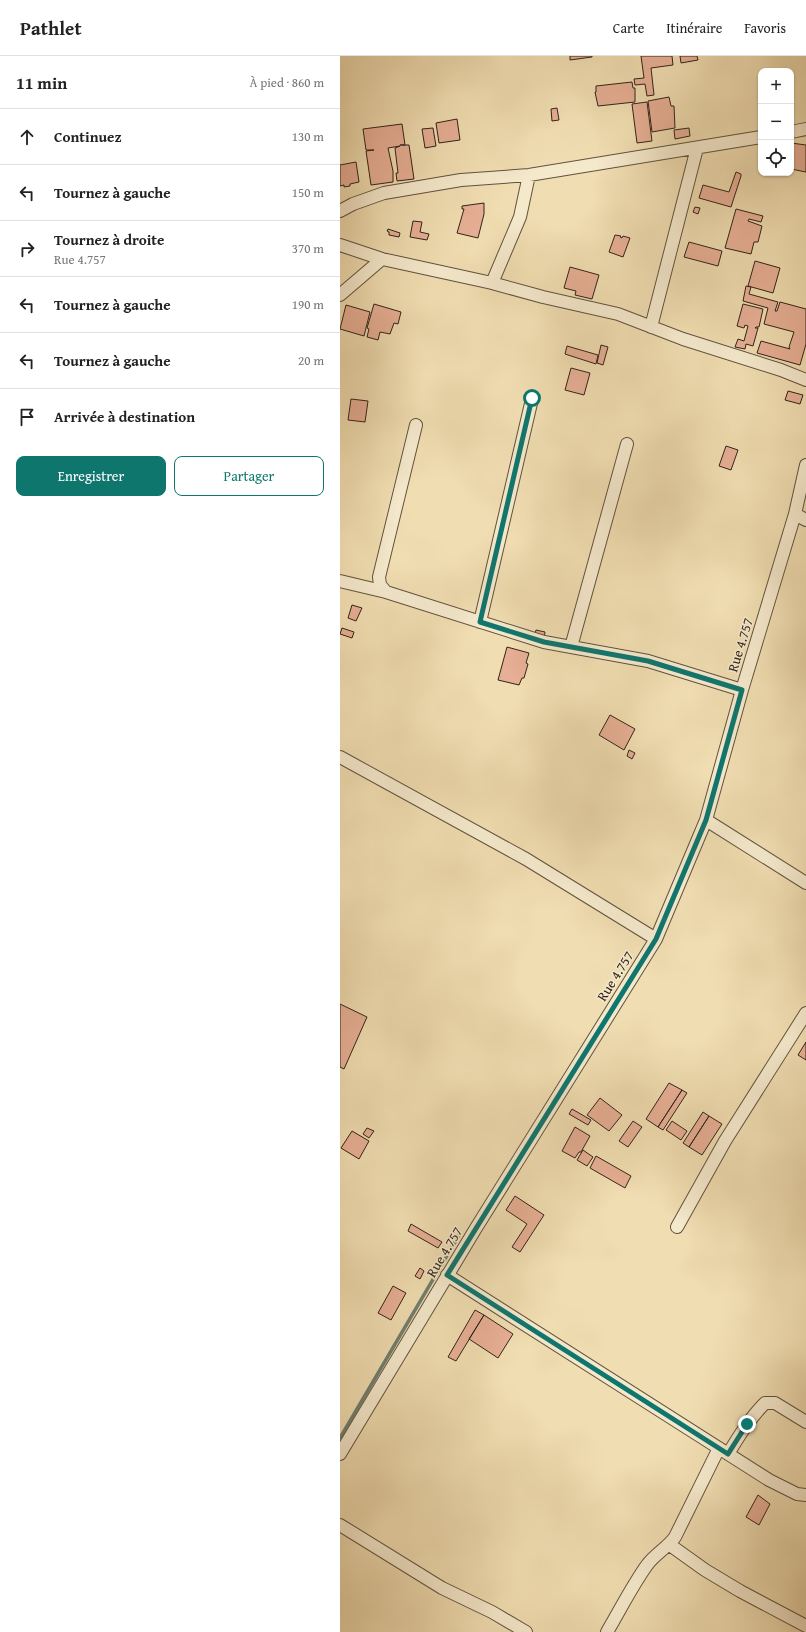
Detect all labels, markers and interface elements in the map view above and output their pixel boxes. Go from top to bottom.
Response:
text: Pathlet [20,14,82,42]
text: Carte [613,18,644,38]
text: Itinéraire [666,18,722,38]
text: Favoris [744,18,786,38]
map controls [758,68,794,176]
button: + [758,68,794,104]
text: 11 min [16,70,67,95]
text: À pied · 860 m [249,73,324,92]
button: − [758,104,794,140]
icon: ahead [16,126,38,148]
text: Continuez [54,126,122,147]
text: 130 m [292,127,324,146]
button: locate [758,140,794,176]
icon: left [16,182,38,204]
text: Tournez à gauche [54,182,171,203]
text: 150 m [292,183,324,202]
text: Tournez à droite [54,229,164,250]
icon: right [16,238,38,260]
text: 370 m [292,239,324,258]
text: Rue 4.757 [54,250,106,269]
icon: left [16,294,38,316]
text: Tournez à gauche [54,294,171,315]
text: 190 m [292,295,324,314]
icon: left [16,350,38,372]
text: Tournez à gauche [54,350,171,371]
text: 20 m [298,351,324,370]
route start [523,389,541,407]
icon: arrive [16,406,38,428]
text: Arrivée à destination [54,406,195,427]
button: Enregistrer [16,456,166,496]
button: Partager [174,456,324,496]
street label: Rue 4.757 [722,615,758,675]
street label: Rue 4.757 [592,947,638,1005]
street label: Rue 4.757 [421,1223,467,1281]
route end [738,1415,756,1433]

